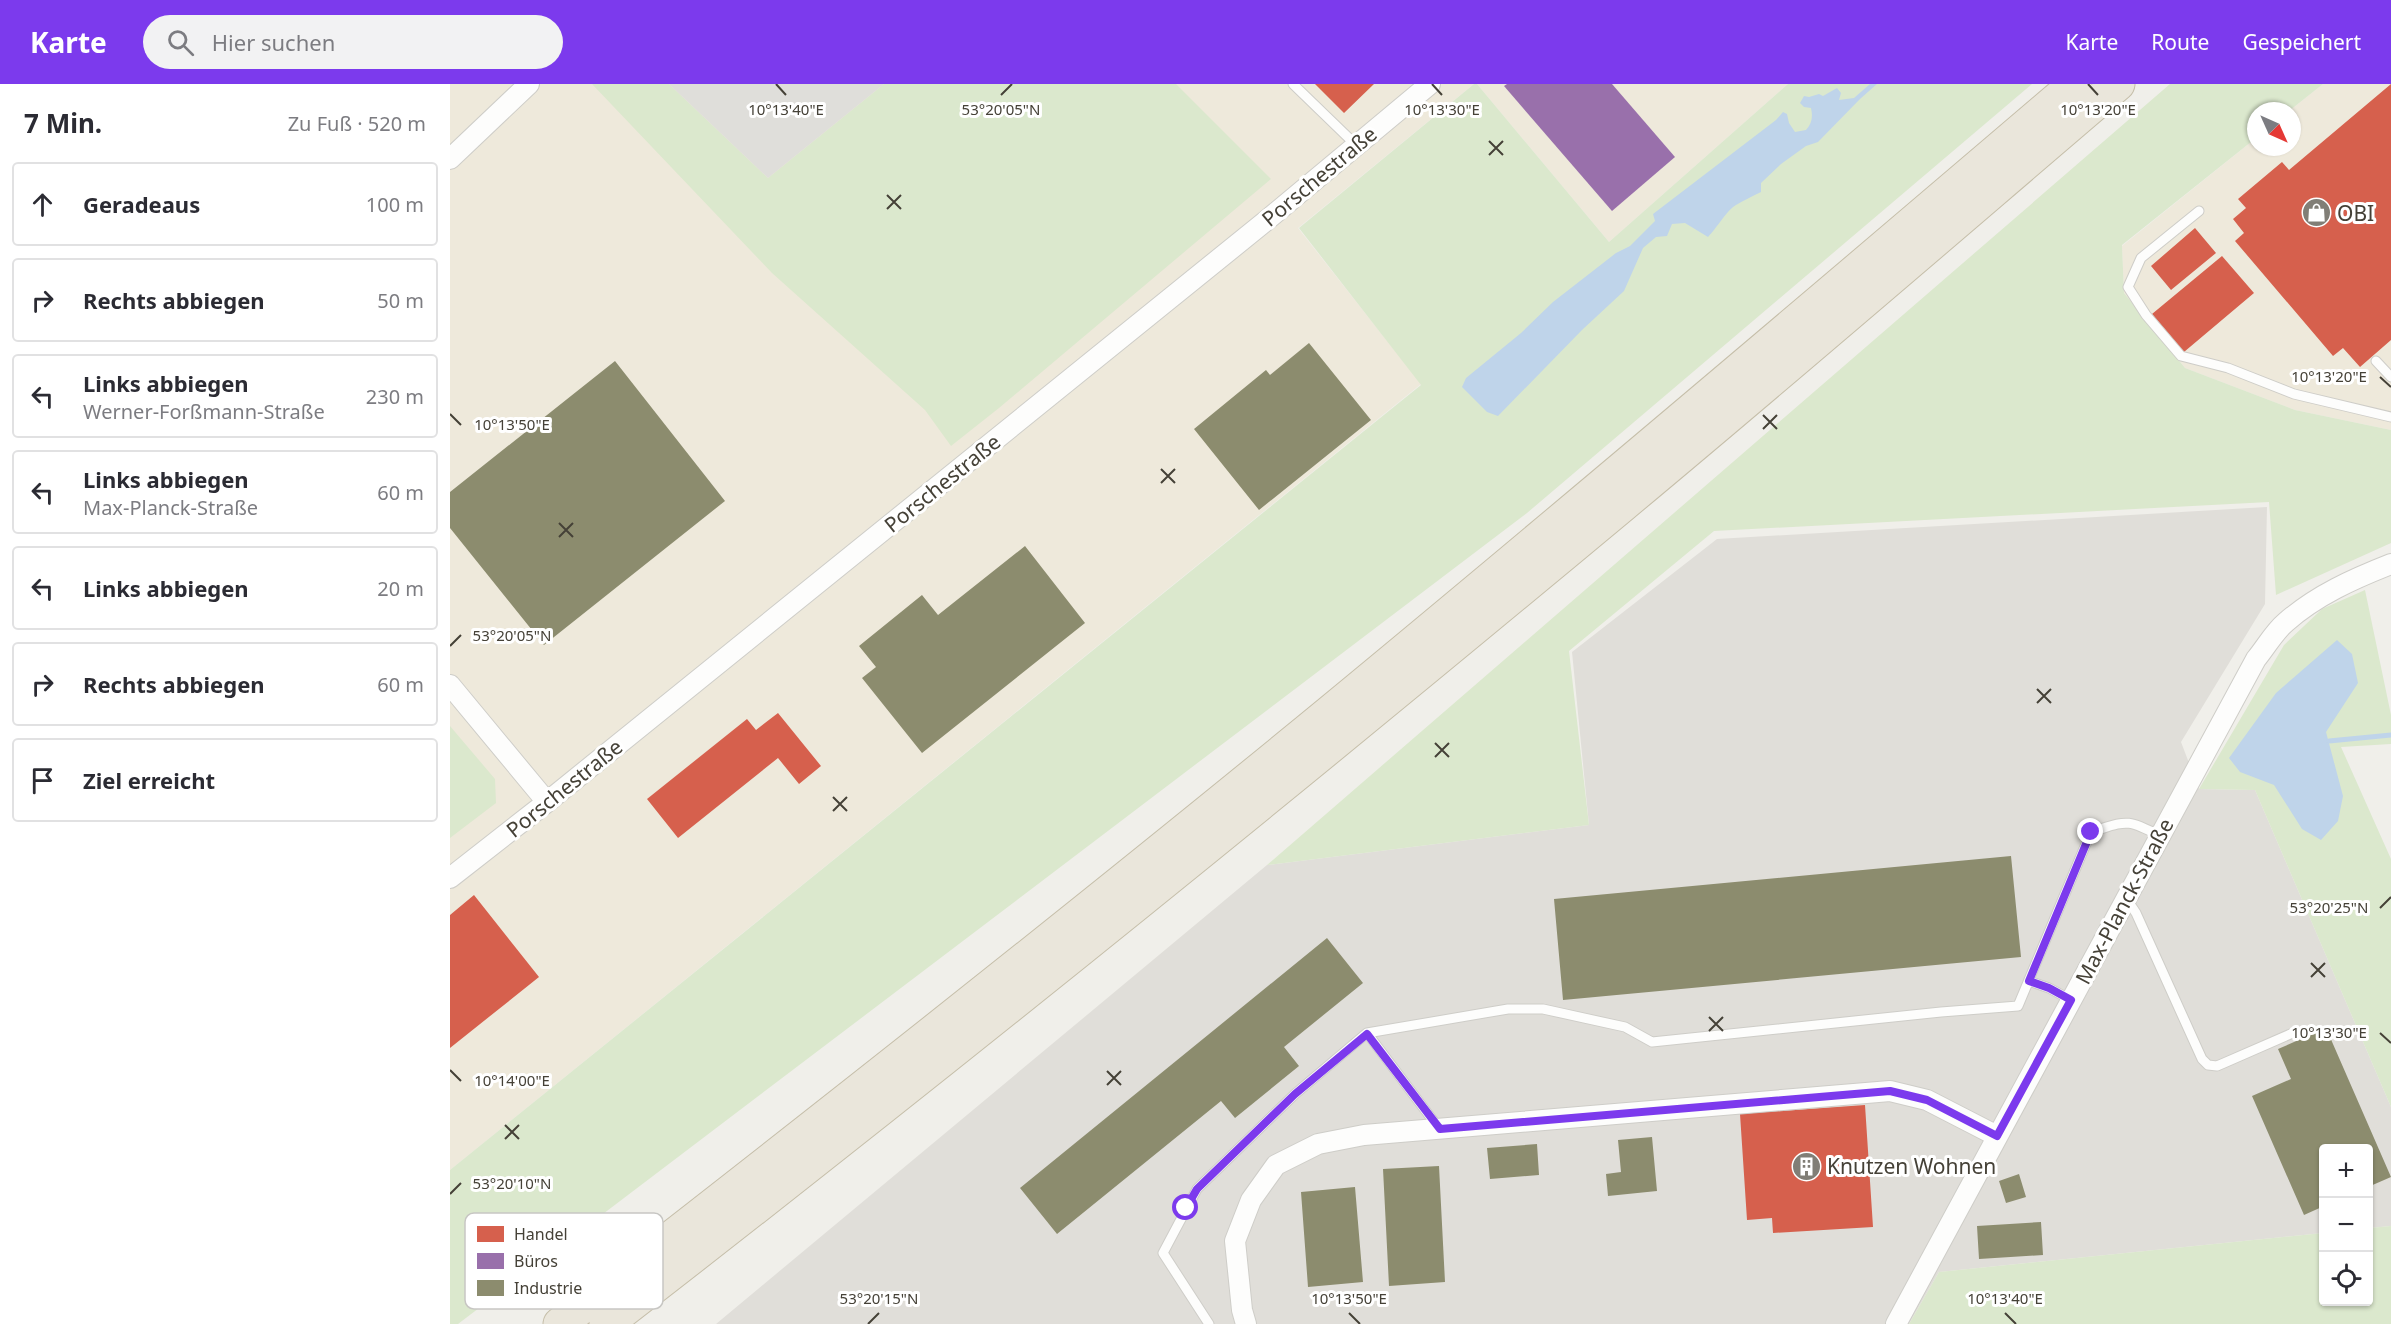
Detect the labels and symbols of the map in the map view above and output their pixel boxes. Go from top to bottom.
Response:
text: 10°13'40"E [748,99,824,119]
text: 53°20'05"N [962,99,1040,119]
text: 10°13'30"E [1404,99,1480,119]
text: 10°13'20"E [2060,99,2136,119]
north arrow [2247,102,2301,156]
street label: Porschestraße [1256,120,1382,232]
shop icon: OBI [2300,197,2332,229]
place label: OBI [2337,199,2374,227]
text: 10°13'20"E [2291,366,2367,386]
text: 10°13'50"E [474,414,550,434]
street label: Porschestraße [878,427,1006,539]
text: 53°20'05"N [473,625,551,645]
street label: Porschestraße [500,732,628,844]
street label: Max-Planck-Straße [2068,813,2180,989]
route end [2077,818,2103,844]
text: 53°20'25"N [2290,897,2368,917]
text: 10°13'30"E [2291,1022,2367,1042]
text: 10°14'00"E [474,1070,550,1090]
building icon: Knutzen Wohnen [1790,1150,1822,1182]
place label: Knutzen Wohnen [1827,1152,1996,1180]
text: 53°20'10"N [473,1173,551,1193]
route start [1172,1194,1198,1220]
legend [465,1213,663,1309]
text: Handel [514,1223,568,1245]
text: Büros [514,1250,558,1272]
text: Industrie [514,1277,582,1299]
text: 53°20'15"N [840,1288,918,1308]
text: 10°13'50"E [1311,1288,1387,1308]
text: 10°13'40"E [1967,1288,2043,1308]

